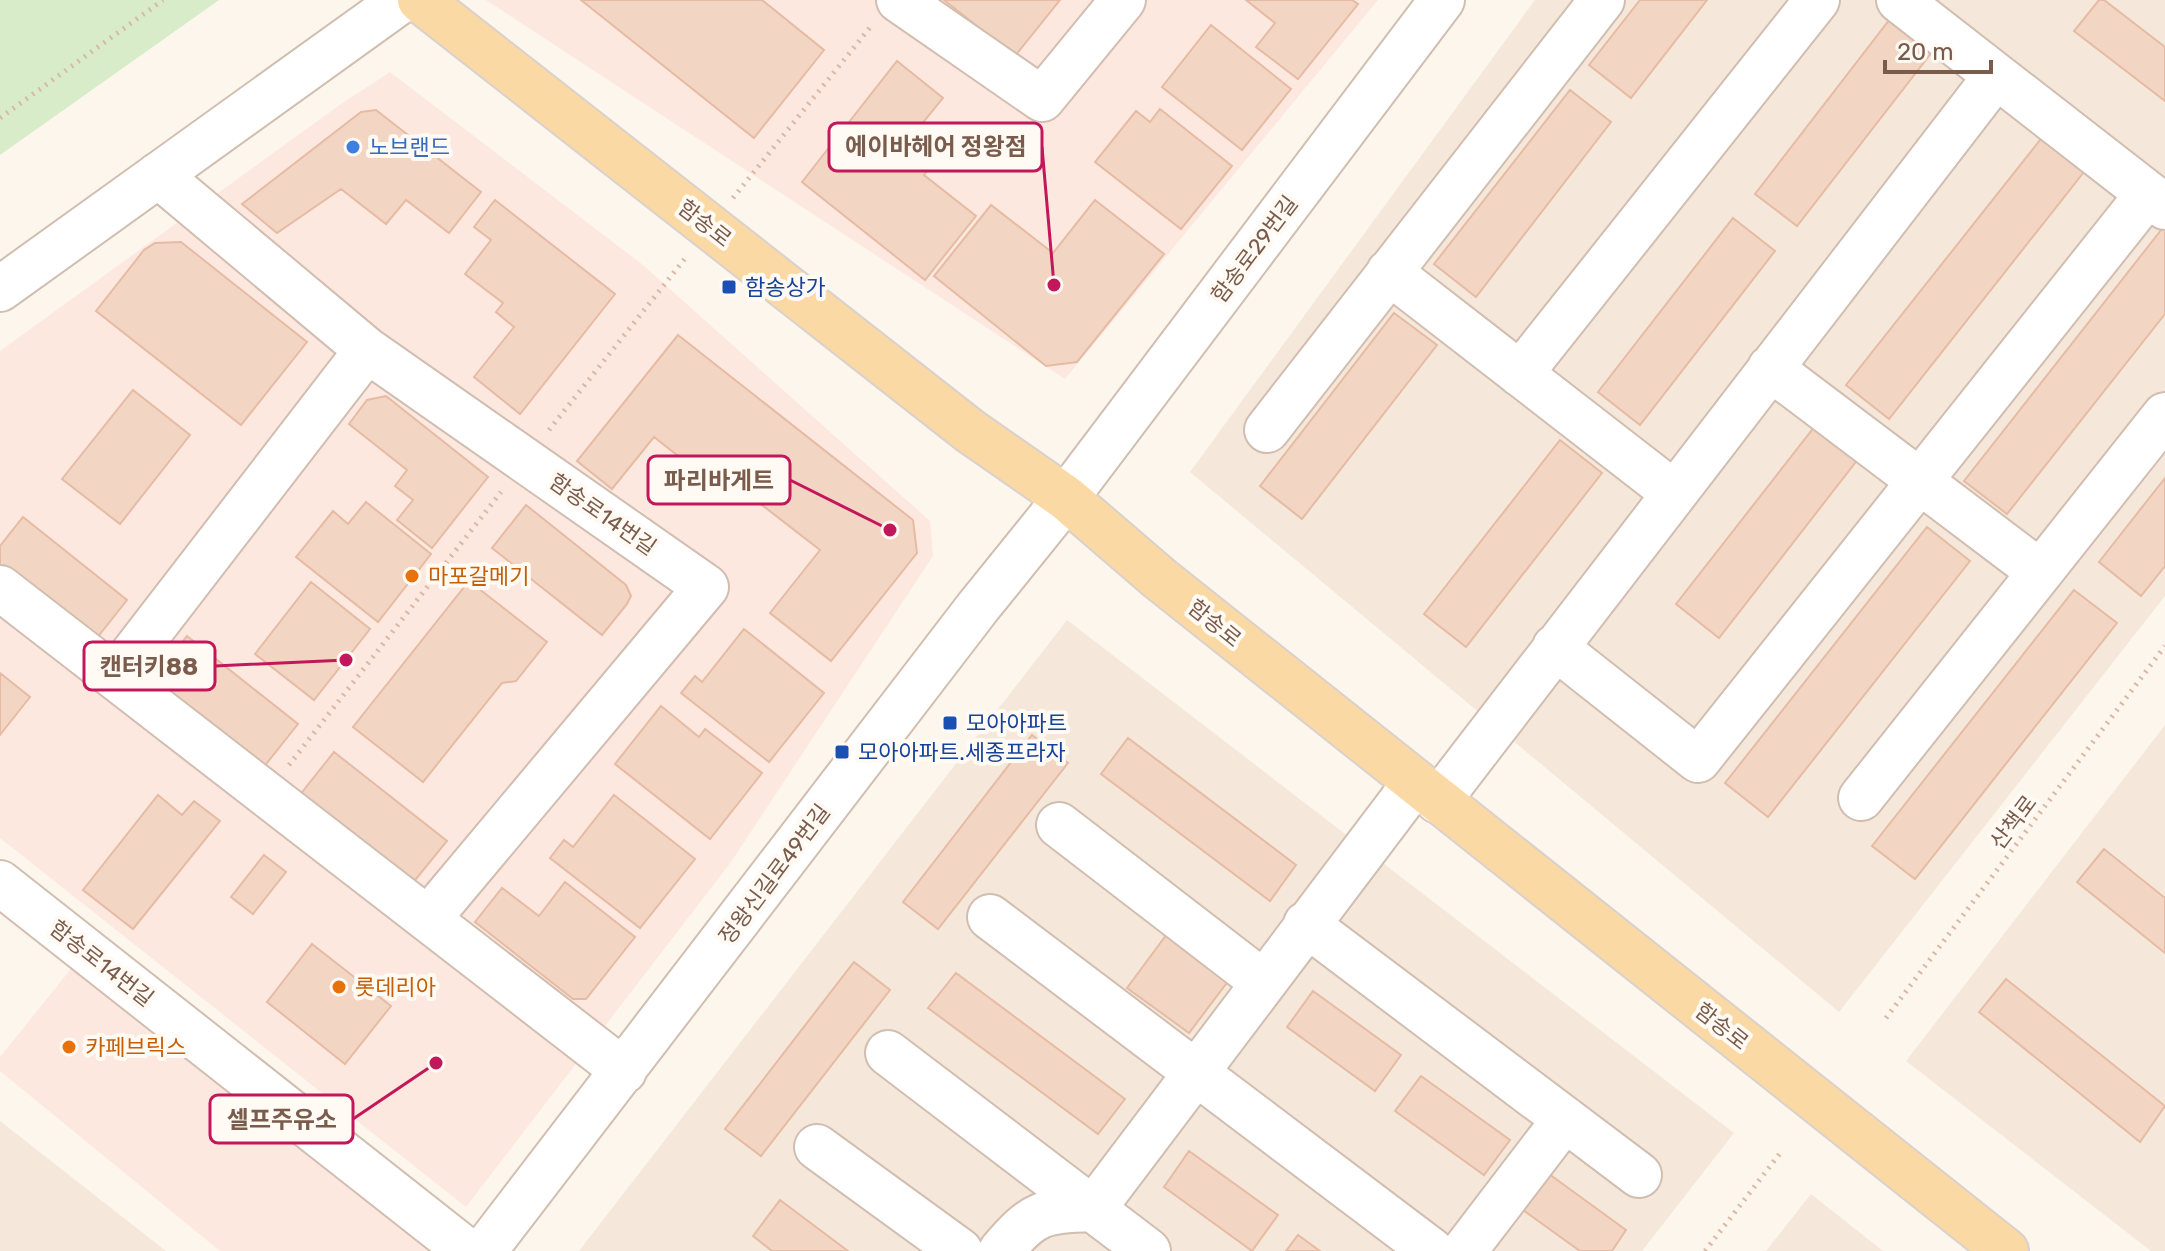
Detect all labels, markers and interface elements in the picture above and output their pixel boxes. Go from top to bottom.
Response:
scale bar [1885,24,1991,74]
text: 20 m [1897,38,1954,66]
callout: 에이바헤어 정왕점 [829,123,1042,171]
text: 에이바헤어 정왕점 [845,133,1027,161]
place label: 노브랜드 [369,134,450,161]
marker: 노브랜드 [344,138,362,156]
street label: 함송로29번길 [1205,190,1303,308]
street label: 함송로 [672,194,737,253]
place label: 함송상가 [745,274,826,301]
marker: 함송상가 [720,278,738,296]
callout: 파리바게트 [648,456,790,504]
text: 파리바게트 [664,467,774,495]
street label: 함송로14번길 [544,468,661,561]
place label: 마포갈메기 [428,563,529,590]
marker: 마포갈메기 [403,567,421,585]
street label: 함송로 [1183,594,1247,653]
callout: 캔터키88 [84,642,215,690]
text: 캔터키88 [100,653,198,681]
place label: 모아아파트 [966,710,1067,737]
marker: 모아아파트 [941,714,959,732]
place label: 모아아파트.세종프라자 [858,739,1066,766]
marker: 모아아파트.세종프라자 [833,743,851,761]
street label: 산책로 [1984,790,2042,855]
street label: 정왕신길로49번길 [713,799,836,950]
street label: 함송로14번길 [44,914,159,1012]
place label: 롯데리아 [355,974,436,1001]
marker: 롯데리아 [330,978,348,996]
street label: 함송로 [1689,997,1754,1056]
place label: 카페브릭스 [85,1034,186,1061]
marker: 카페브릭스 [60,1038,78,1056]
callout: 셀프주유소 [210,1095,353,1143]
text: 셀프주유소 [227,1106,337,1134]

